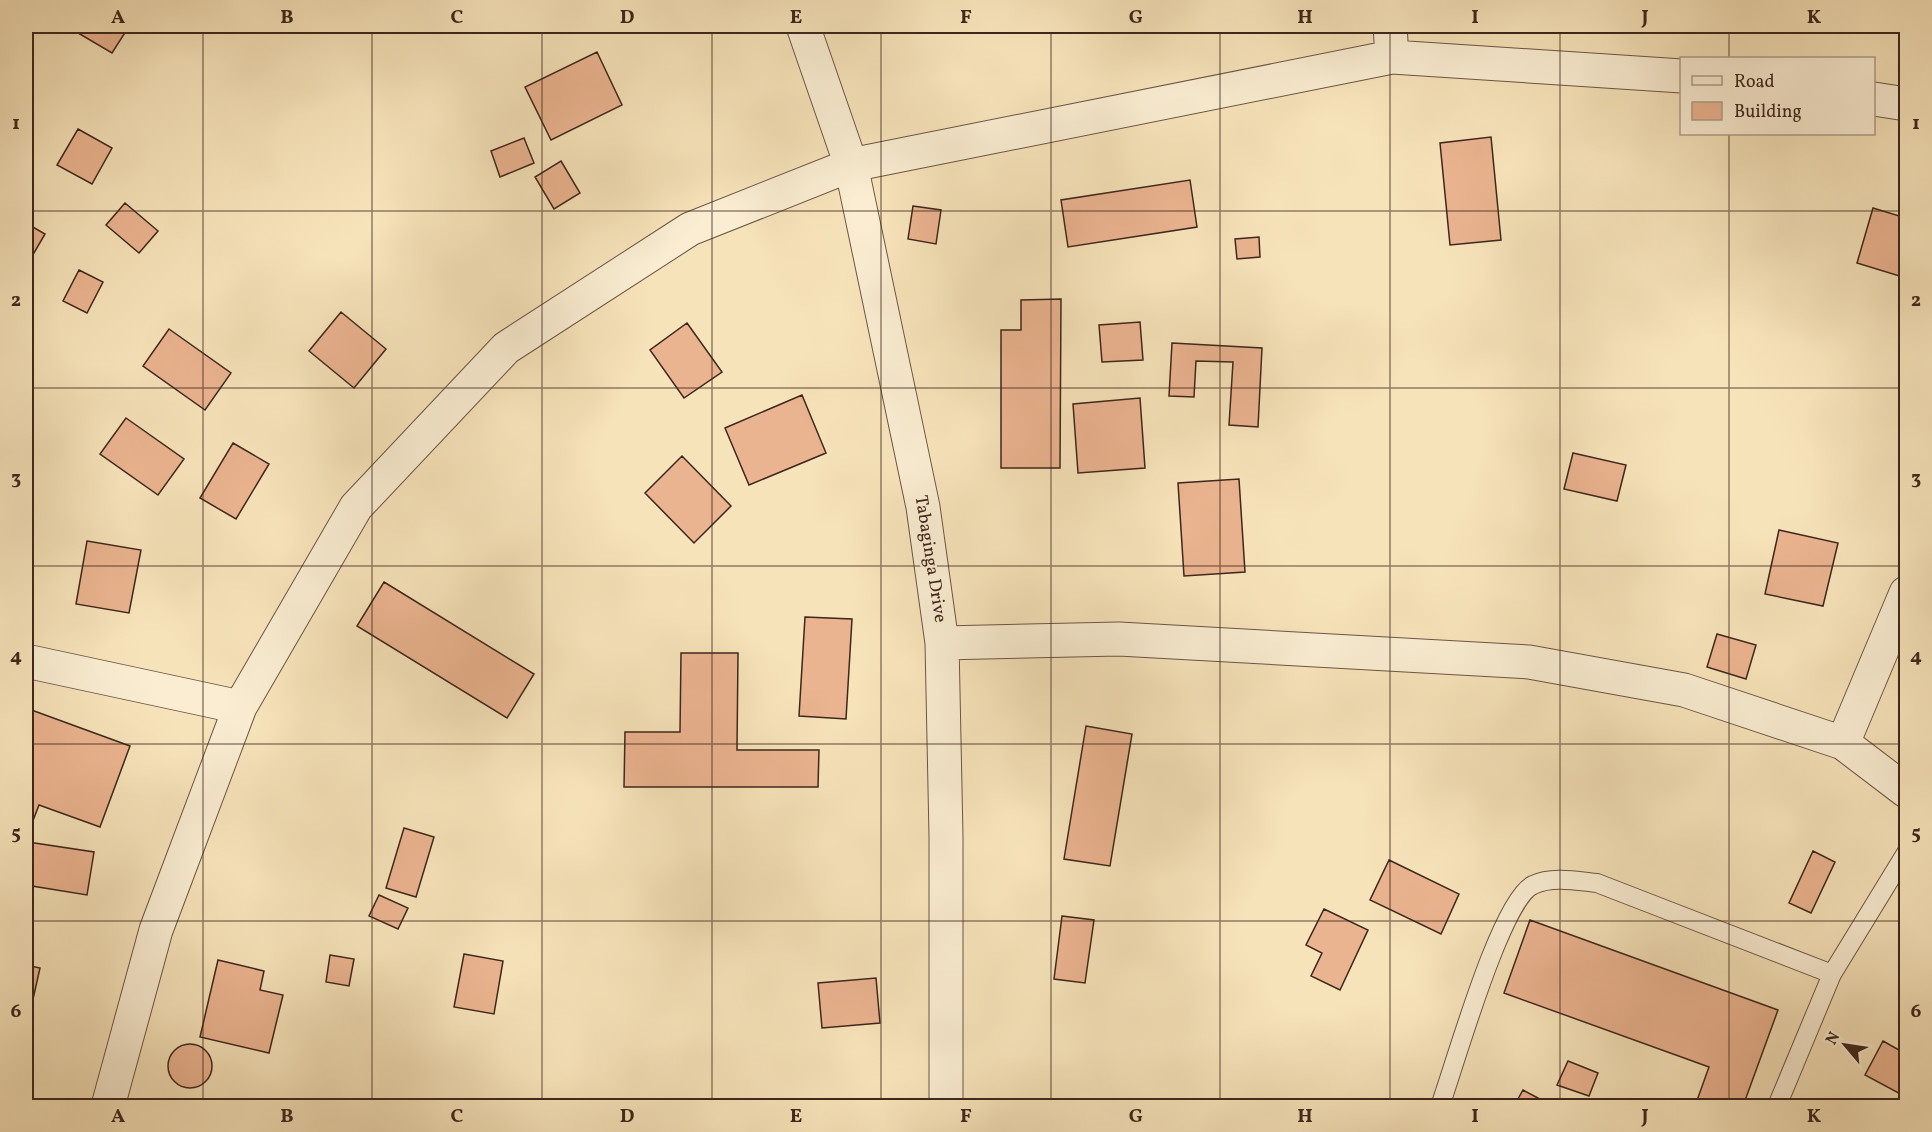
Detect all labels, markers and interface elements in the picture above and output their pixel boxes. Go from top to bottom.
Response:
text: A [111,4,125,32]
text: B [280,4,294,32]
text: C [451,4,464,32]
text: D [620,4,634,32]
text: E [790,4,802,32]
text: F [960,4,972,32]
text: G [1129,4,1143,32]
text: H [1297,4,1313,32]
text: I [1471,4,1479,32]
text: J [1640,4,1649,32]
text: K [1807,4,1822,32]
legend [1680,57,1875,135]
text: Road [1734,70,1775,95]
text: Building [1734,100,1802,125]
text: 1 [12,110,20,138]
text: 1 [1912,110,1920,138]
text: 2 [11,287,21,315]
text: 2 [1911,287,1921,315]
text: 3 [11,465,21,493]
text: 3 [1911,465,1921,493]
street label: Tabaginga Drive [908,494,952,624]
text: 4 [10,643,22,671]
text: 4 [1910,643,1922,671]
text: 5 [11,820,21,848]
text: 5 [1911,820,1921,848]
text: 6 [11,998,22,1026]
text: 6 [1911,998,1922,1026]
north arrow [1815,1015,1875,1075]
text: N [1821,1028,1846,1049]
text: A [111,1103,125,1131]
text: B [280,1103,294,1131]
text: C [451,1103,464,1131]
text: D [620,1103,634,1131]
text: E [790,1103,802,1131]
text: F [960,1103,972,1131]
text: G [1129,1103,1143,1131]
text: H [1297,1103,1313,1131]
text: I [1471,1103,1479,1131]
text: J [1640,1103,1649,1131]
text: K [1807,1103,1822,1131]

